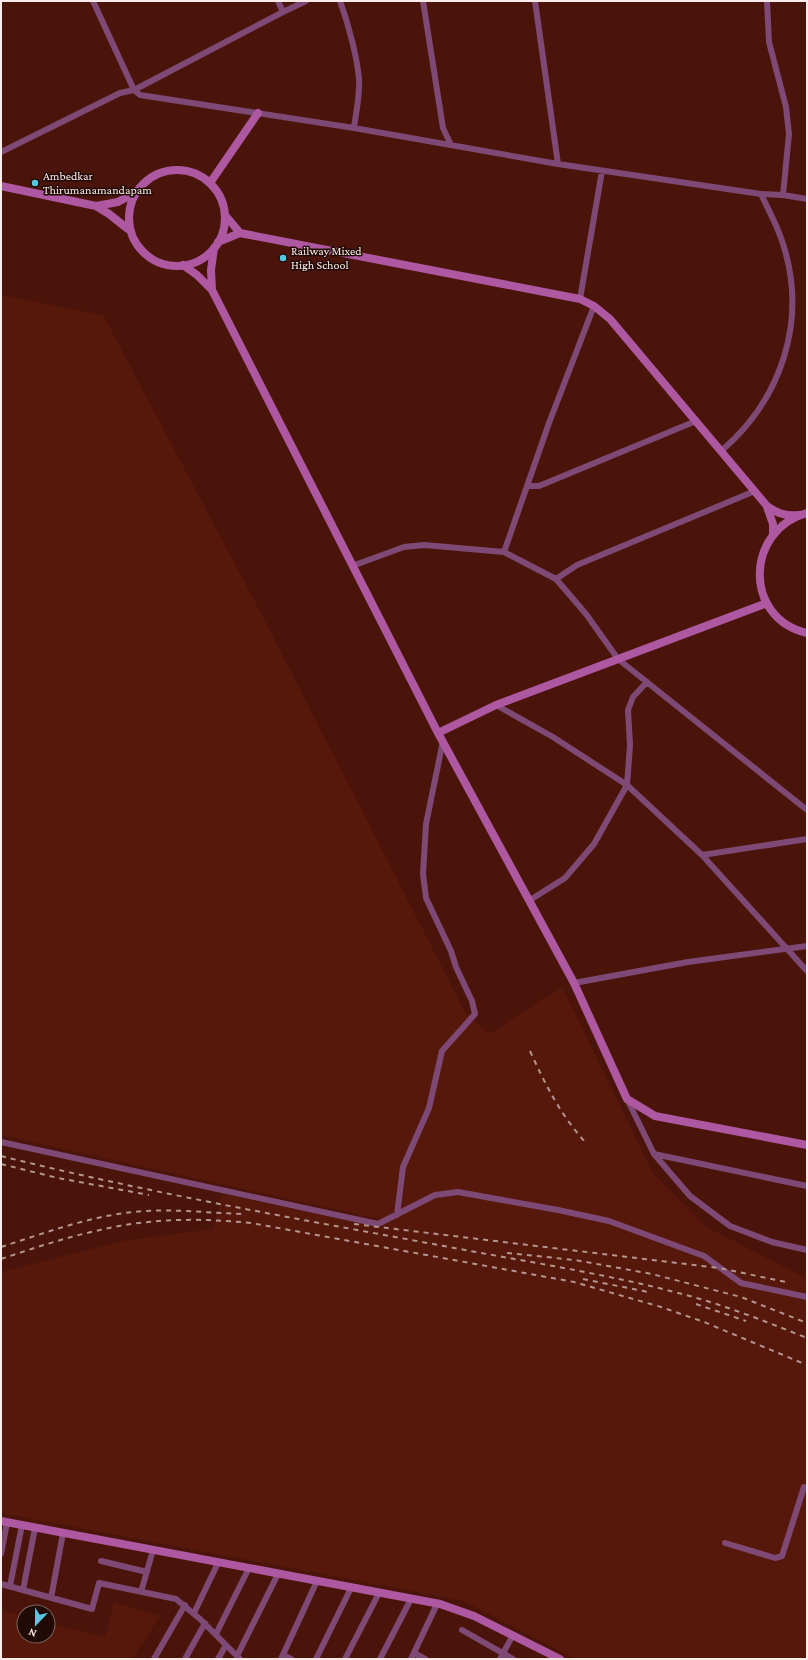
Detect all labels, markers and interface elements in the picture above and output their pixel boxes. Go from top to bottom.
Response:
place label: Ambedkar Thirumanamandapam [43,169,152,197]
marker: Ambedkar Thirumanamandapam [30,178,40,188]
place label: Railway Mixed High School [291,244,362,272]
marker: Railway Mixed High School [278,253,288,263]
north arrow [16,1604,56,1644]
text: N [26,1626,38,1640]

